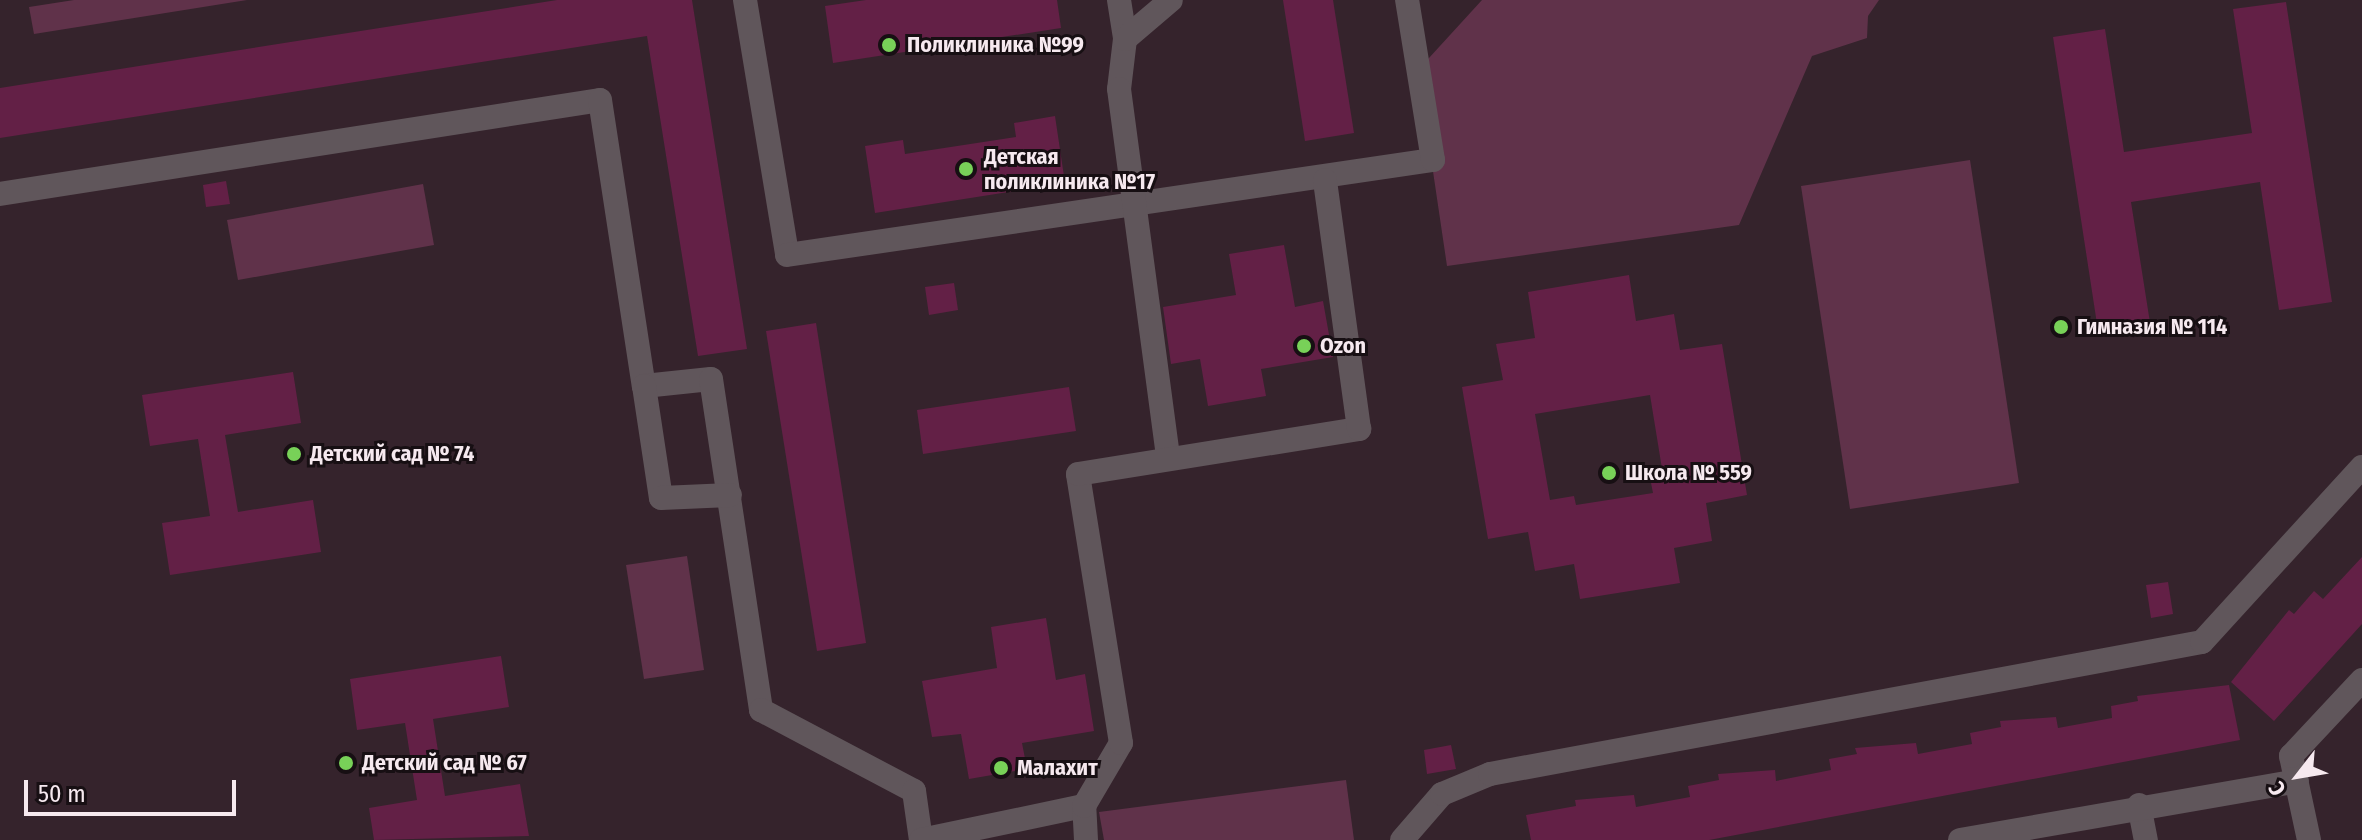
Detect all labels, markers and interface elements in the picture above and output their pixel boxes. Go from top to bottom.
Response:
place label: Поликлиника №99 [907,32,1084,58]
marker: Поликлиника №99 [878,34,900,56]
place label: Детская поликлиника №17 [984,143,1155,194]
marker: Детская поликлиника №17 [955,158,977,180]
place label: Гимназия № 114 [2077,314,2227,340]
marker: Гимназия № 114 [2052,318,2070,336]
place label: Ozon [1320,333,1366,359]
marker: Ozon [1295,337,1313,355]
place label: Детский сад № 74 [310,441,474,467]
marker: Детский сад № 74 [285,445,303,463]
place label: Школа № 559 [1625,460,1752,486]
marker: Школа № 559 [1600,464,1618,482]
north arrow [2258,736,2338,816]
place label: Детский сад № 67 [362,750,527,776]
marker: Детский сад № 67 [337,754,355,772]
place label: Малахит [1017,755,1098,781]
marker: Малахит [992,759,1010,777]
scale bar [28,764,240,814]
text: С [2262,777,2292,801]
text: 50 m [38,780,86,808]

